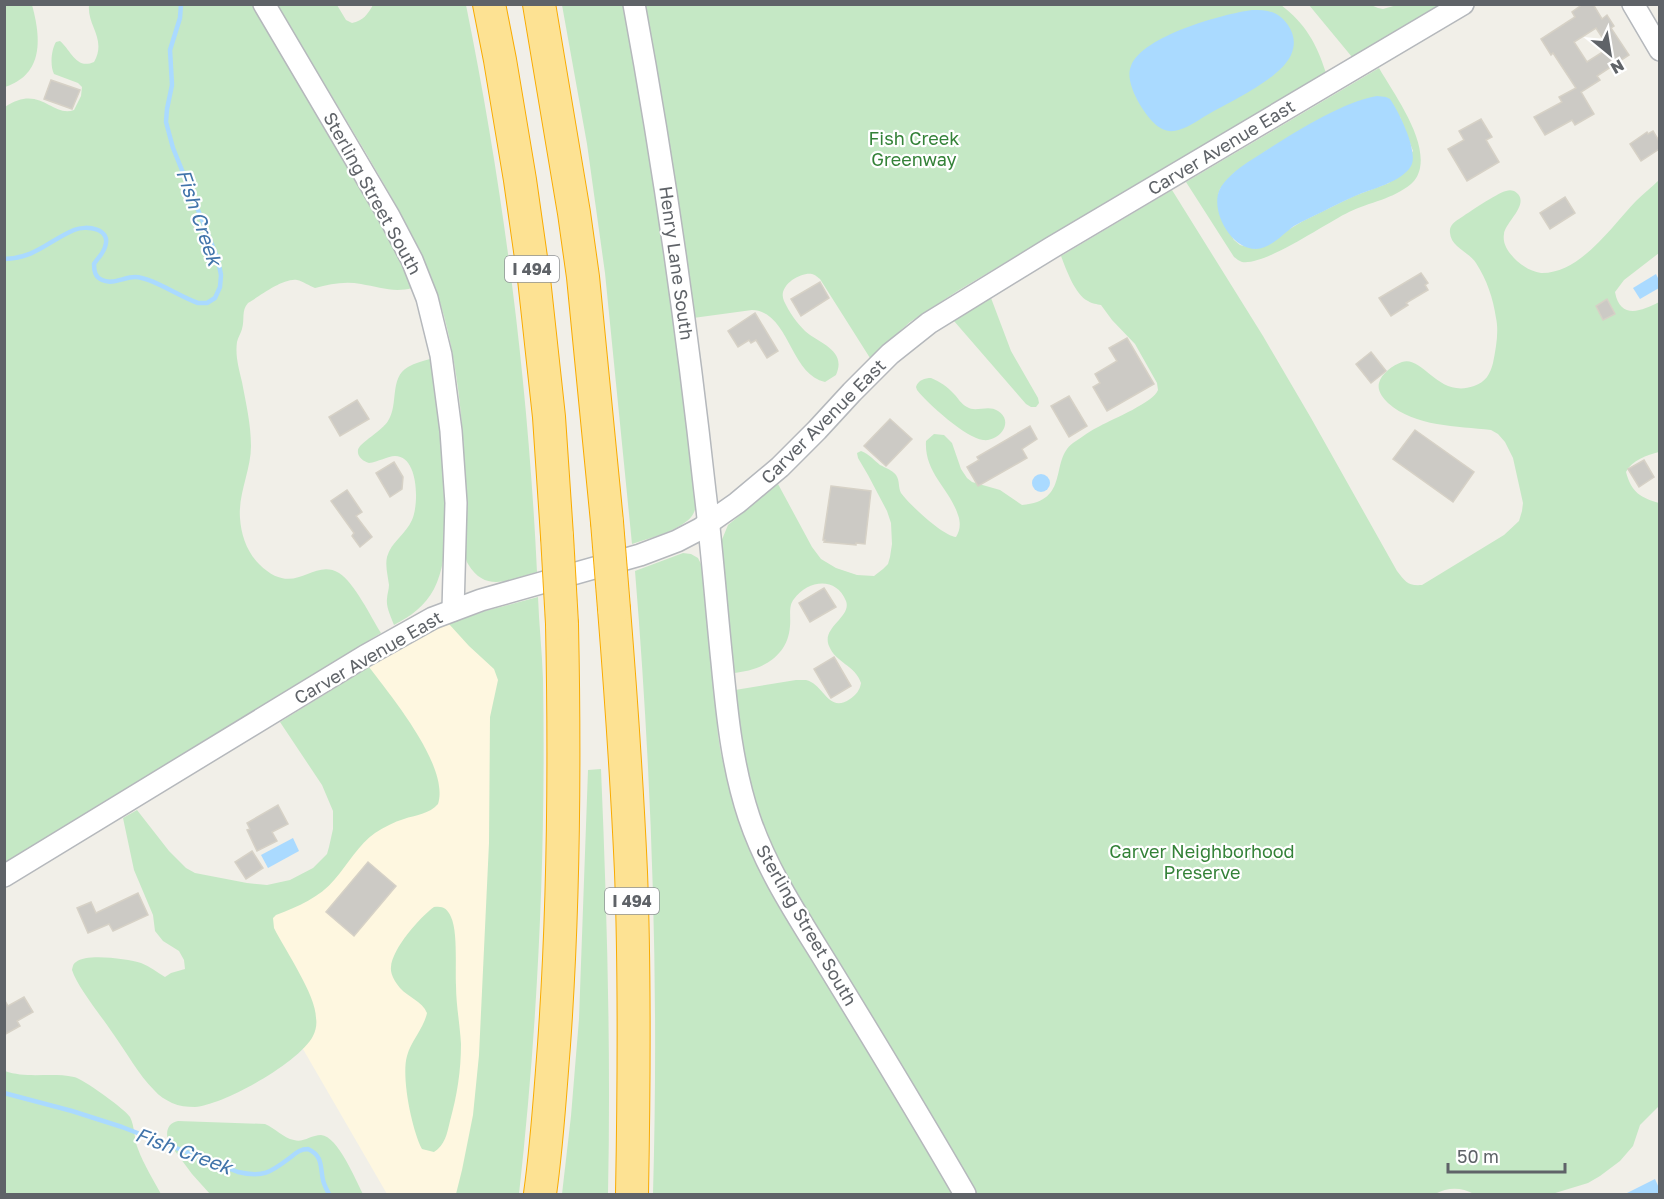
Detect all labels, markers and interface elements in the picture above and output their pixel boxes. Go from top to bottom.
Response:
north arrow [1580,24,1640,84]
text: N [1607,55,1628,79]
street label: Carver Avenue East [1144,94,1298,200]
street label: Sterling Street South [319,108,427,278]
park label: Fish Creek Greenway [869,127,959,170]
water label: Fish Creek [172,165,229,271]
street label: Henry Lane South [655,185,699,341]
road number: I 494 [505,256,559,282]
street label: Carver Avenue East [756,354,890,488]
street label: Carver Avenue East [290,606,446,708]
park label: Carver Neighborhood Preserve [1109,840,1295,883]
street label: Sterling Street South [752,841,862,1009]
road number: I 494 [605,888,659,914]
water label: Fish Creek [133,1121,238,1179]
scale bar [1448,1136,1565,1174]
text: 50 m [1457,1145,1499,1167]

